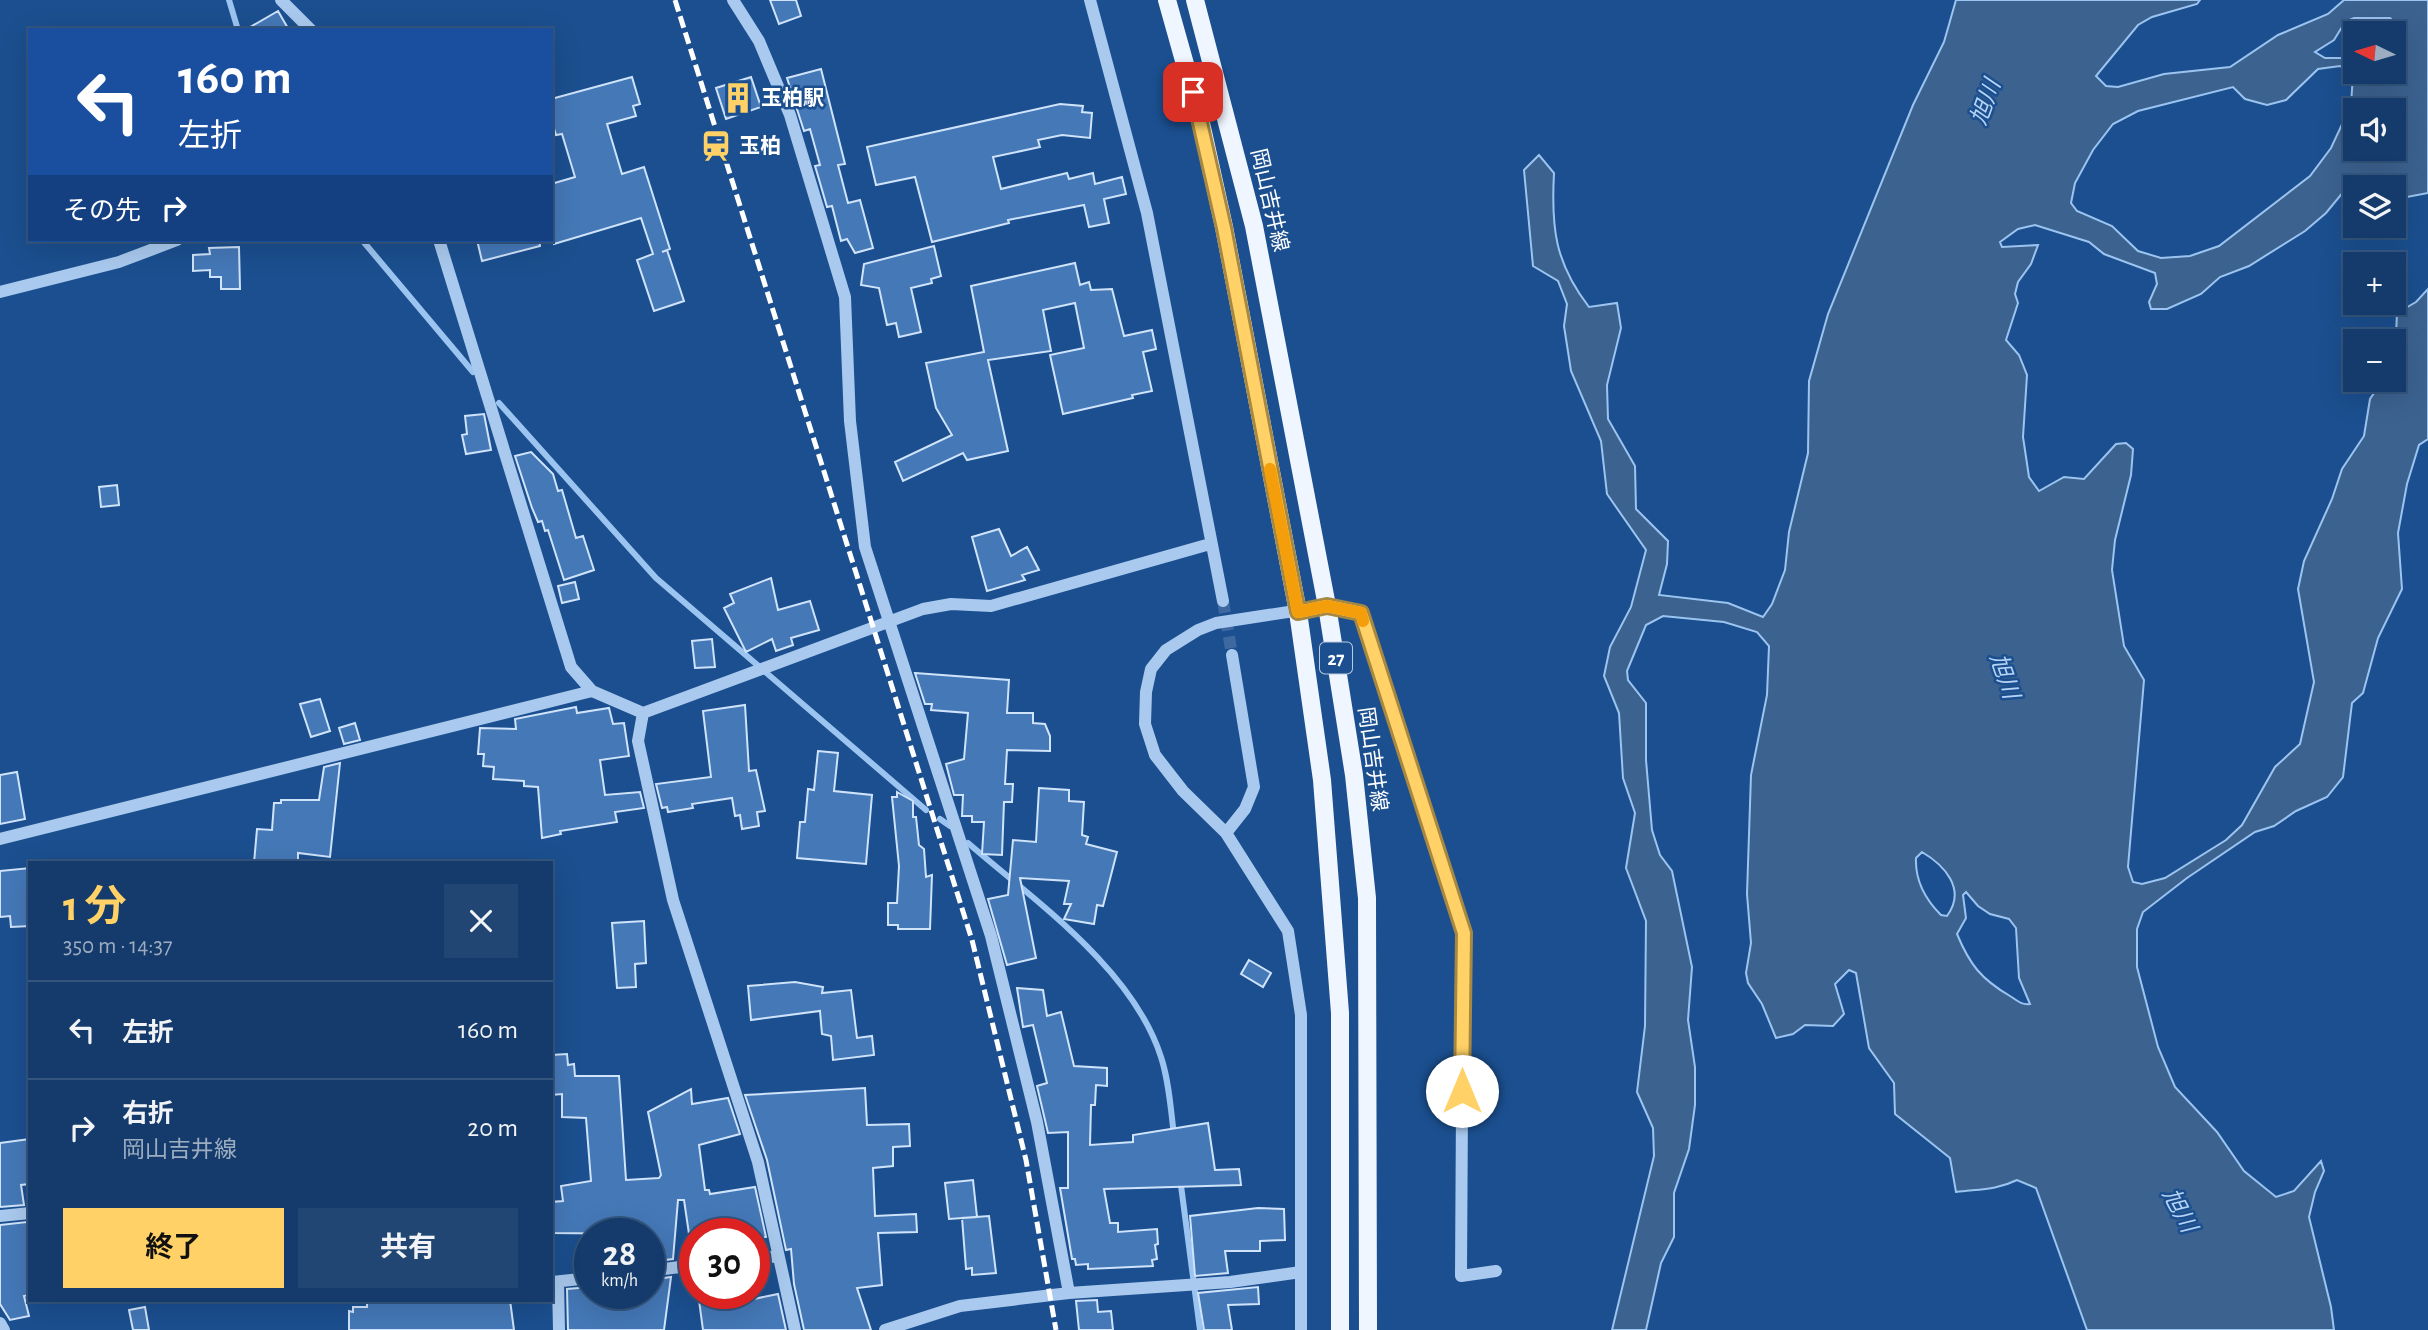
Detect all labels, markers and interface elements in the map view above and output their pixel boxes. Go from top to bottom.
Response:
north arrow [2343,21,2406,84]
map controls [2343,21,2406,392]
text: 160 m [178,54,292,103]
icon: left [63,56,154,147]
pin [1163,62,1223,122]
icon: arrive [1174,73,1212,111]
water label: 旭川 [1966,73,2006,128]
building icon: 玉柏駅 [721,81,755,115]
place label: 玉柏駅 [761,87,824,109]
button: sound [2343,98,2406,161]
text: 左折 [178,120,242,152]
station icon: 玉柏 [699,129,733,163]
place label: 玉柏 [739,135,781,157]
street label: 岡山吉井線 [1247,146,1293,254]
button: layers [2343,175,2406,238]
icon: right [155,189,193,227]
text: その先 [63,198,141,224]
button: + [2343,252,2406,315]
button: − [2343,329,2406,392]
road number: 27 [1320,642,1352,674]
water label: 旭川 [1985,650,2025,705]
street label: 岡山吉井線 [1355,705,1391,813]
button: close [444,884,518,958]
text: 1 分 [63,886,126,928]
text: 350 m · 14:37 [63,935,173,958]
icon: left [63,1011,101,1049]
text: 160 m [458,1017,518,1043]
text: 左折 [122,1020,174,1046]
position arrow [1425,1054,1499,1128]
text: 右折 [122,1101,174,1127]
icon: right [63,1109,101,1147]
text: 20 m [467,1115,518,1141]
text: 岡山吉井線 [122,1139,237,1162]
water label: 旭川 [2158,1184,2203,1239]
button: 終了 [63,1208,284,1288]
button: 共有 [298,1208,518,1288]
speed limit sign: 30 [679,1218,770,1309]
text: 28 [603,1237,636,1272]
text: km/h [601,1272,638,1290]

